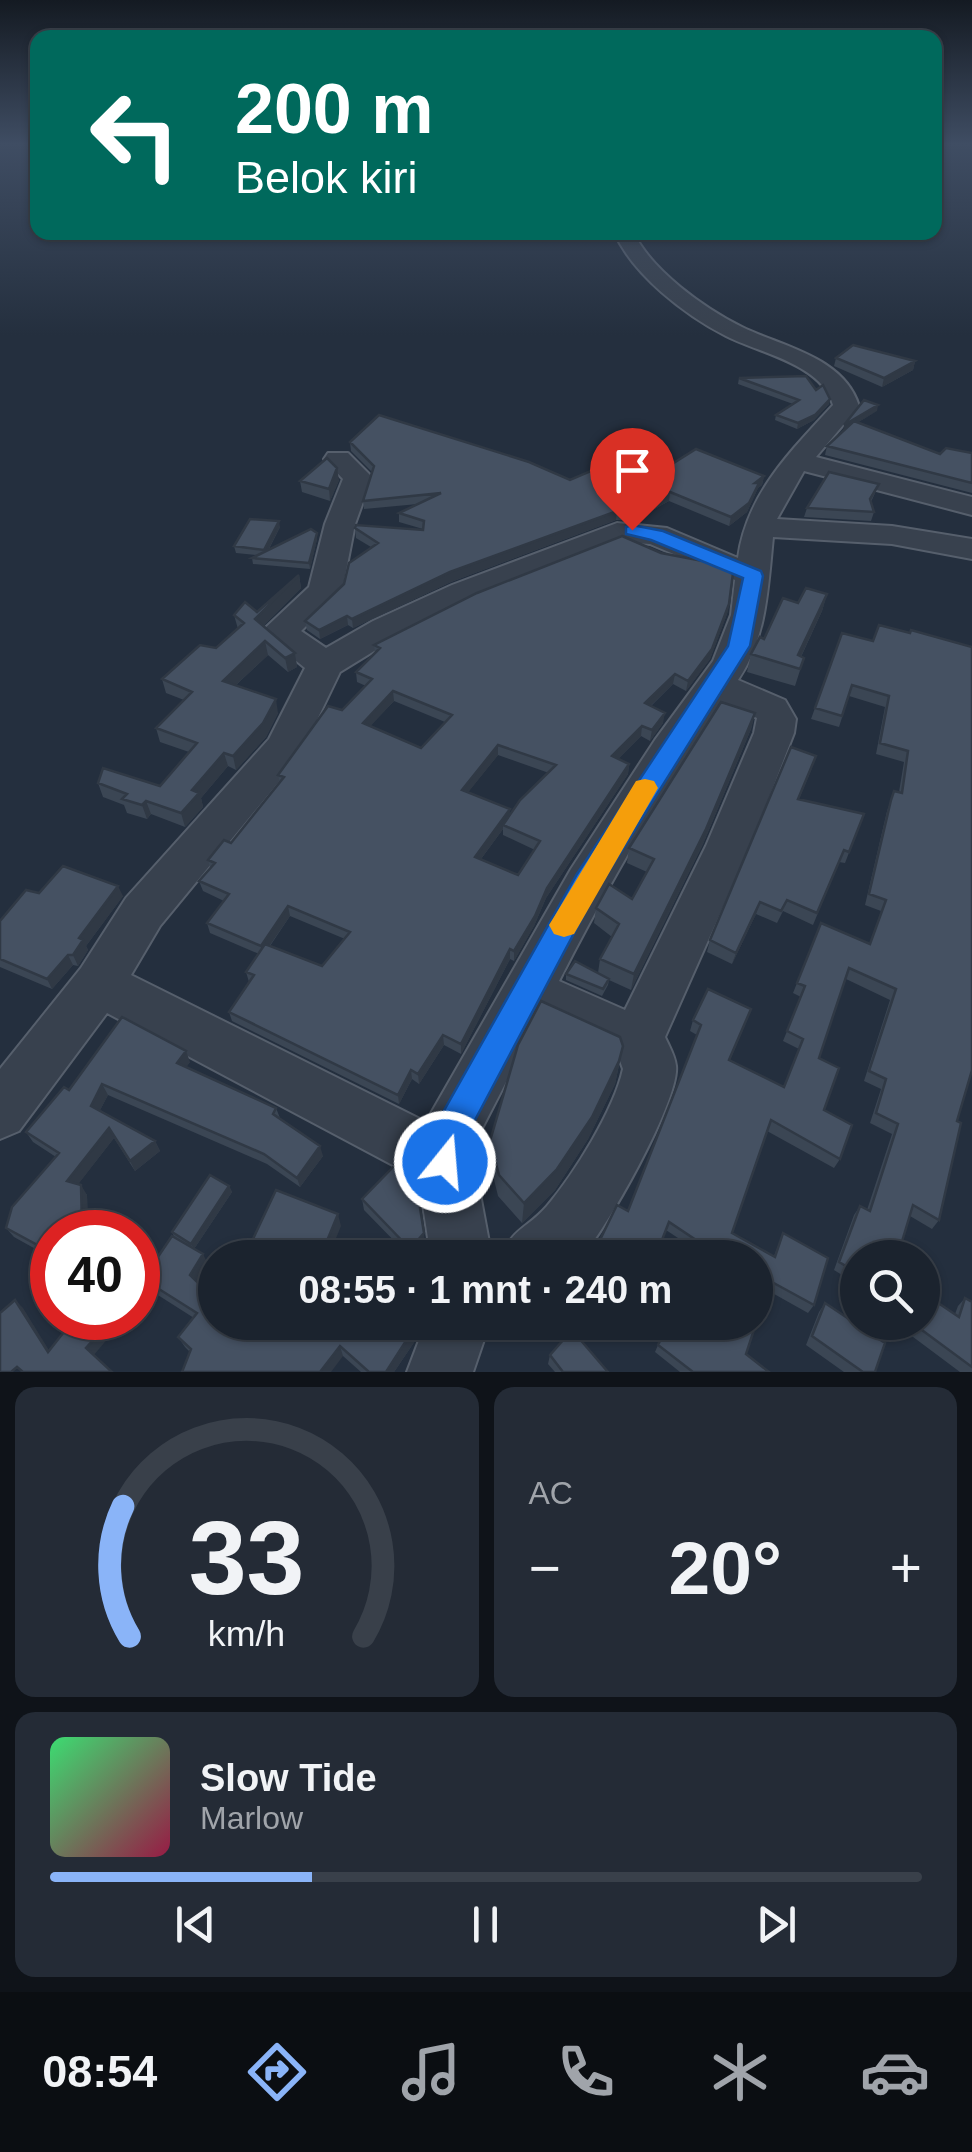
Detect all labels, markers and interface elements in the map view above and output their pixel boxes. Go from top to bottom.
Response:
icon: left [70,70,200,200]
text: 200 m [235,70,433,148]
text: Belok kiri [235,152,418,203]
pin [590,428,675,531]
icon: arrive [605,443,660,498]
position arrow [393,1110,497,1214]
speed limit sign: 40 [30,1210,160,1340]
map controls [840,1240,940,1340]
button: search [840,1240,940,1340]
text: 08:55 · 1 mnt · 240 m [299,1269,672,1311]
text: AC [529,1475,573,1511]
text: 33 [189,1500,305,1616]
text: 20° [669,1526,782,1610]
text: − [529,1537,561,1599]
text: + [890,1537,922,1599]
text: km/h [208,1614,285,1654]
text: Slow Tide [200,1757,377,1799]
text: Marlow [200,1800,303,1836]
icon: previous [168,1897,223,1952]
icon: pause [458,1897,513,1952]
icon: next [749,1897,804,1952]
icon: directions [242,2037,312,2107]
icon: music [396,2037,466,2107]
icon: phone [551,2037,621,2107]
icon: climate [705,2037,775,2107]
icon: car [860,2037,930,2107]
text: 08:54 [42,2046,157,2097]

